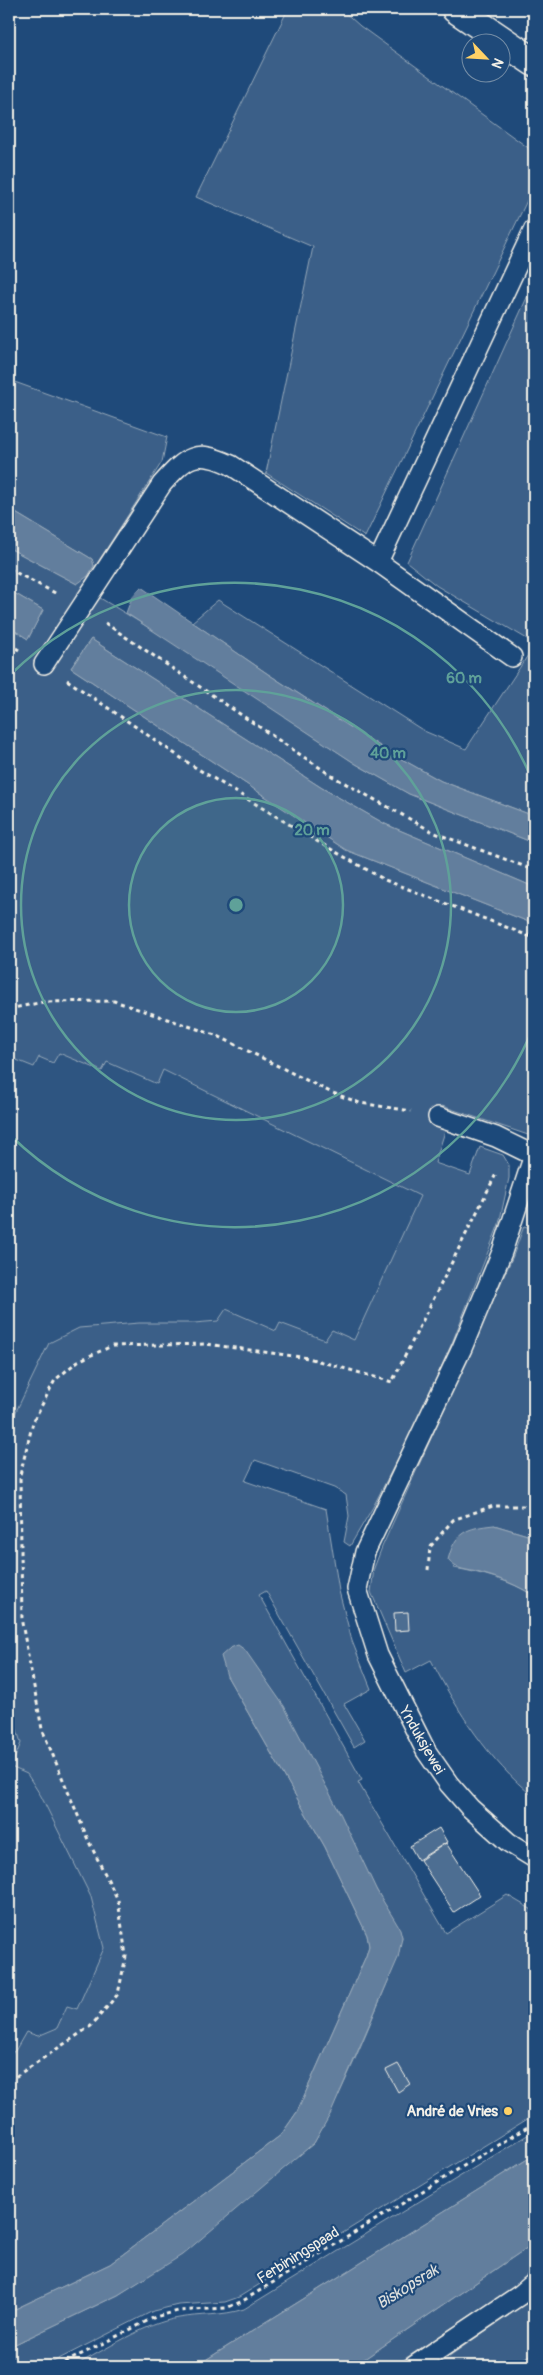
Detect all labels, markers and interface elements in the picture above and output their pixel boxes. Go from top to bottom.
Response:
north arrow [460,32,510,82]
text: N [488,55,507,71]
text: 60 m [446,669,482,688]
text: 40 m [370,744,406,763]
text: 20 m [294,821,330,840]
centre of rings [227,896,245,914]
street label: Ynduksjewei [394,1702,449,1778]
place label: André de Vries [407,2102,498,2121]
marker: André de Vries [502,2105,514,2117]
street label: Ferbiningspaad [254,2223,343,2288]
water label: Biskopsrak [373,2259,443,2314]

